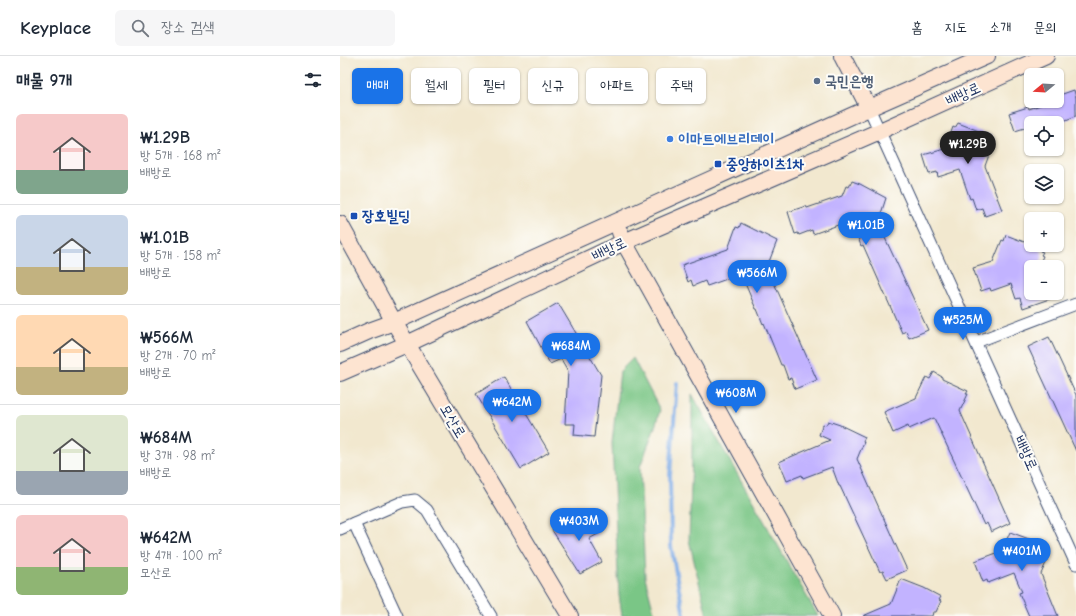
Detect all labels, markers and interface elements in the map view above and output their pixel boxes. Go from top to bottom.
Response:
search box [115,10,395,46]
text: Keyplace [20,17,91,39]
icon: search [129,17,151,39]
text: 장소 검색 [161,18,214,36]
text: 홈 [911,19,922,36]
text: 지도 [944,19,967,36]
text: 소개 [989,19,1011,36]
text: 문의 [1033,19,1056,36]
chip: 매매 [352,68,403,104]
chip: 월세 [411,68,461,104]
chip: 필터 [469,68,520,104]
chip: 신규 [528,68,578,104]
chip: 아파트 [586,68,648,104]
chip: 주택 [656,68,706,104]
north arrow [1024,68,1064,108]
map controls [1024,68,1064,300]
icon: filters [302,69,324,91]
text: 매물 9개 [16,71,72,90]
place label: 국민은행 [825,72,873,90]
marker: 국민은행 [812,76,822,86]
street label: 배방로 [943,78,983,110]
button: locate [1024,116,1064,156]
text: ₩1.29B [140,128,190,147]
icon: home [48,130,96,178]
place label: 이마트에브리데이 [678,130,775,148]
pin: ₩1.29B [935,131,1001,165]
marker: 이마트에브리데이 [665,134,675,144]
text: ₩1.29B [949,136,987,151]
text: 방 5개 · 168 m² [140,148,221,163]
place label: 중앙하이츠1차 [726,155,804,173]
marker: 중앙하이츠1차 [713,159,723,169]
button: layers [1024,164,1064,204]
text: 배방로 [140,165,171,180]
place label: 장호빌딩 [362,207,410,225]
marker: 장호빌딩 [349,211,359,221]
pin: ₩1.01B [833,212,899,246]
button: + [1024,212,1064,252]
text: ₩1.01B [847,217,885,232]
text: ₩1.01B [140,228,189,247]
icon: home [48,231,96,279]
street label: 배방로 [589,233,629,265]
text: 방 5개 · 158 m² [140,248,221,263]
pin: ₩566M [729,260,785,294]
button: − [1024,260,1064,300]
text: 배방로 [140,265,171,280]
text: ₩566M [737,265,777,280]
pin: ₩525M [935,307,991,341]
text: ₩525M [943,312,983,327]
text: ₩566M [140,328,193,347]
icon: home [48,331,96,379]
pin: ₩684M [543,333,599,367]
text: ₩684M [551,338,591,353]
text: 방 2개 · 70 m² [140,348,215,363]
text: 배방로 [140,365,171,380]
pin: ₩608M [708,380,764,414]
text: ₩608M [715,385,757,400]
pin: ₩642M [484,389,540,423]
text: ₩642M [492,394,532,409]
street label: 모산로 [436,401,470,441]
text: ₩684M [140,428,192,447]
icon: home [48,431,96,479]
street label: 배방로 [1010,433,1042,473]
text: 방 3개 · 98 m² [140,448,215,463]
text: 배방로 [140,465,171,480]
pin: ₩403M [551,508,607,542]
text: ₩403M [559,513,599,528]
text: ₩642M [140,528,192,547]
icon: home [48,531,96,579]
pin: ₩401M [994,538,1050,572]
text: ₩401M [1003,543,1041,558]
text: 방 4개 · 100 m² [140,548,222,563]
text: 모산로 [140,565,171,580]

